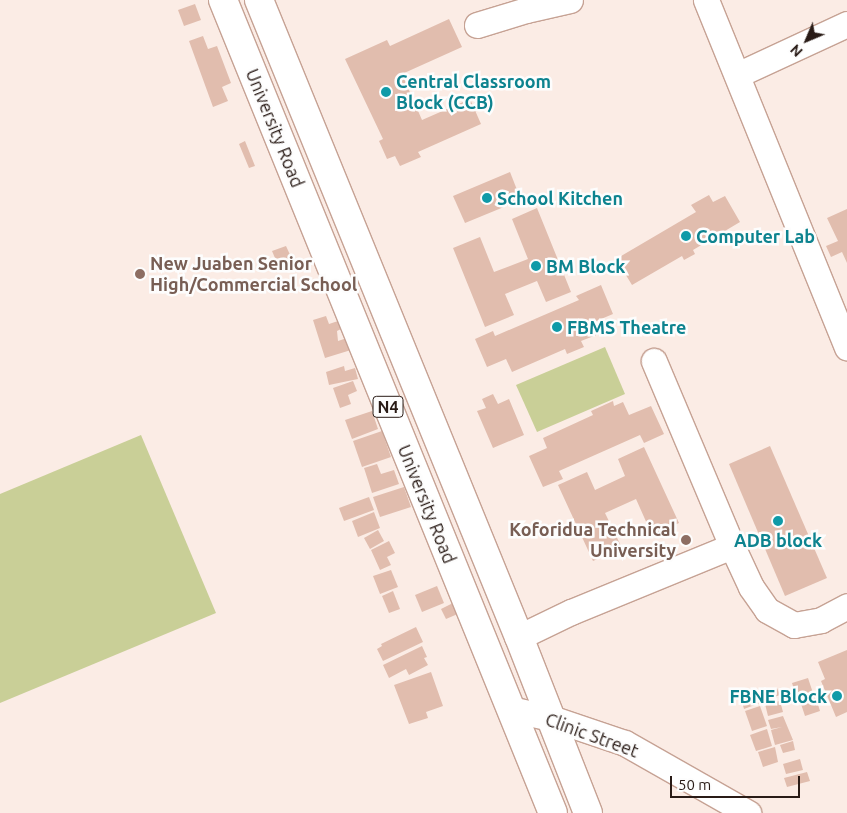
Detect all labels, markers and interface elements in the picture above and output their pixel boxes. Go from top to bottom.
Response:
north arrow [782,15,832,65]
text: N [787,41,806,60]
street label: University Road [241,66,309,190]
place label: Central Classroom Block (CCB) [396,71,551,114]
marker: Central Classroom Block (CCB) [380,86,392,98]
place label: School Kitchen [497,187,623,209]
marker: School Kitchen [481,192,493,204]
place label: Computer Lab [696,225,815,247]
marker: Computer Lab [680,230,692,242]
place label: New Juaben Senior High/Commercial School [150,253,357,296]
place label: BM Block [546,255,625,277]
marker: BM Block [530,260,542,272]
marker: New Juaben Senior High/Commercial School [134,268,146,280]
place label: FBMS Theatre [567,316,686,338]
marker: FBMS Theatre [551,321,563,333]
road number: N4 [372,394,404,421]
street label: University Road [393,442,461,566]
marker: ADB block [772,515,784,527]
place label: Koforidua Technical University [509,519,676,562]
place label: ADB block [734,529,822,551]
marker: Koforidua Technical University [680,534,692,546]
place label: FBNE Block [729,685,827,707]
marker: FBNE Block [831,690,843,702]
street label: Clinic Street [542,708,642,762]
scale bar [672,766,802,798]
text: 50 m [678,776,711,793]

